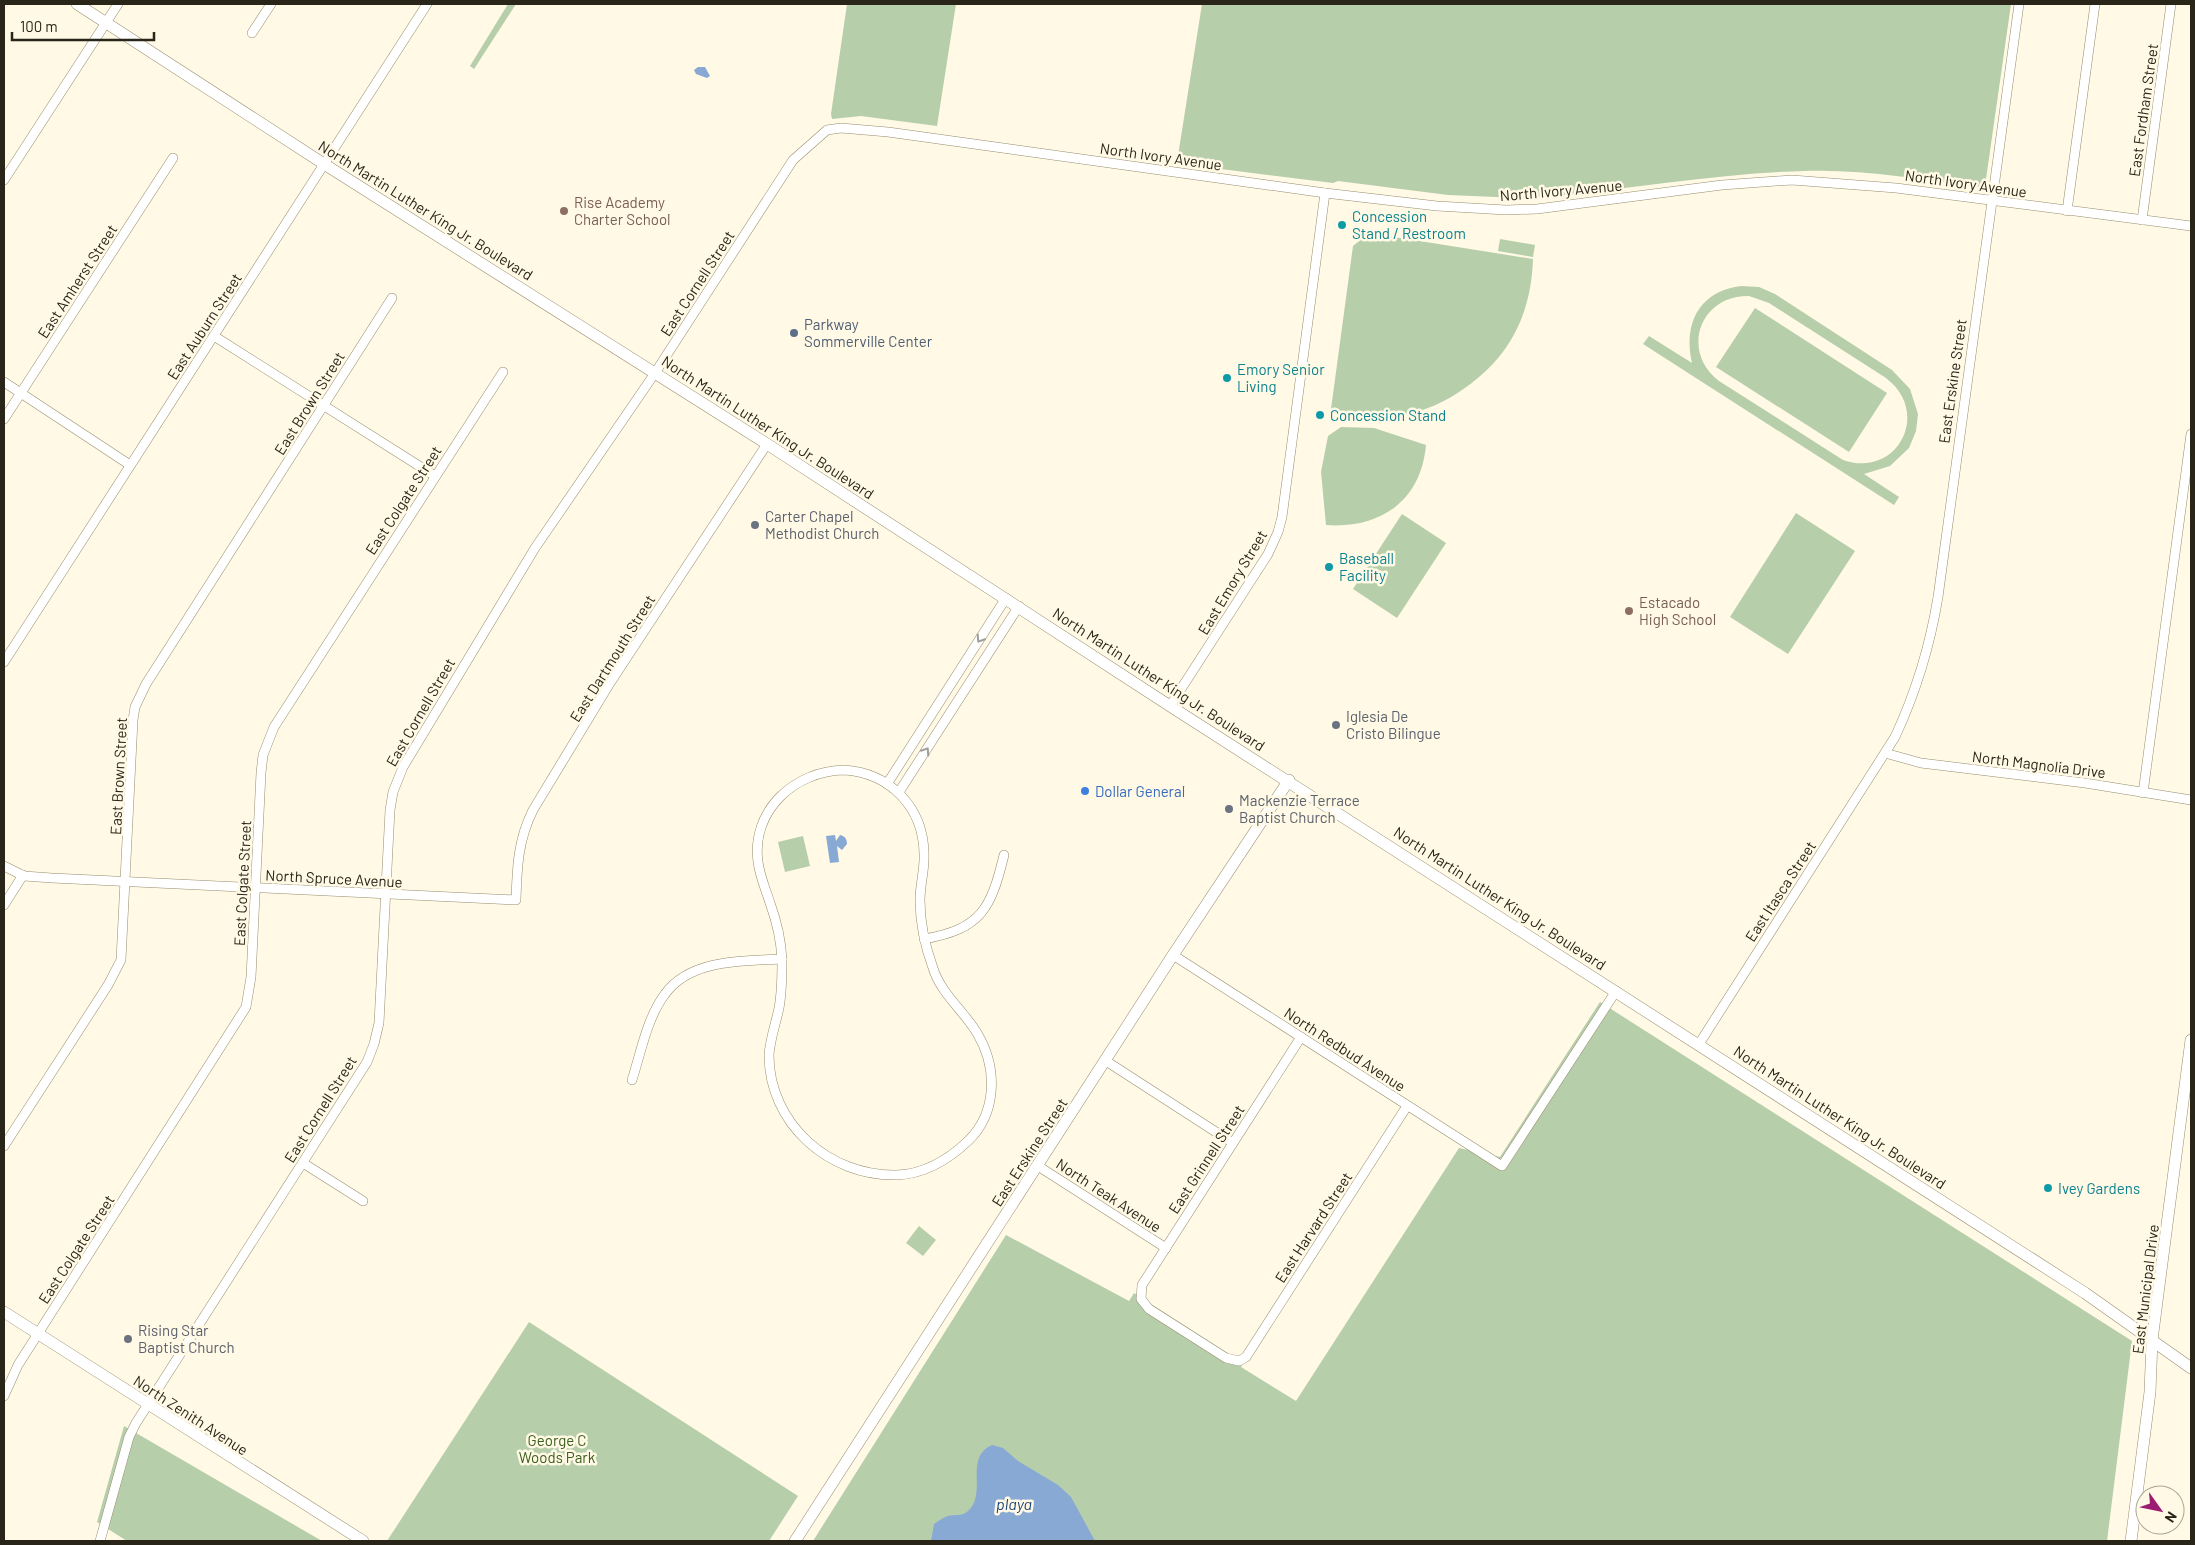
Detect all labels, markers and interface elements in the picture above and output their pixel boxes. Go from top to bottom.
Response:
scale bar [12,10,155,42]
text: 100 m [20,17,58,35]
street label: East Fordham Street [2125,42,2161,178]
street label: North Martin Luther King Jr. Boulevard [315,136,537,284]
street label: North Ivory Avenue [1099,139,1223,173]
street label: North Ivory Avenue [1904,166,2028,200]
street label: North Ivory Avenue [1499,176,1623,204]
place label: Rise Academy Charter School [574,193,671,228]
marker: Rise Academy Charter School [558,205,570,217]
place label: Concession Stand / Restroom [1352,207,1466,242]
marker: Concession Stand / Restroom [1336,219,1348,231]
street label: East Amherst Street [34,221,120,341]
street label: East Cornell Street [656,227,738,339]
street label: East Auburn Street [163,269,245,383]
place label: Parkway Sommerville Center [804,315,933,350]
street label: East Erskine Street [1934,318,1970,444]
marker: Parkway Sommerville Center [788,327,800,339]
street label: East Brown Street [270,348,348,458]
street label: North Martin Luther King Jr. Boulevard [659,352,877,502]
place label: Emory Senior Living [1237,360,1325,395]
marker: Emory Senior Living [1221,372,1233,384]
place label: Concession Stand [1330,406,1446,424]
marker: Concession Stand [1314,409,1326,421]
street label: East Colgate Street [361,442,445,558]
place label: Carter Chapel Methodist Church [765,507,879,542]
marker: Carter Chapel Methodist Church [749,519,761,531]
street label: East Emory Street [1194,526,1270,638]
place label: Baseball Facility [1339,549,1394,584]
marker: Baseball Facility [1323,561,1335,573]
street label: East Dartmouth Street [566,591,658,725]
place label: Estacado High School [1639,593,1716,628]
street label: North Martin Luther King Jr. Boulevard [1050,604,1268,754]
marker: Estacado High School [1623,605,1635,617]
one-way arrow [977,634,986,643]
street label: East Cornell Street [382,655,458,769]
place label: Iglesia De Cristo Bilingue [1346,707,1441,742]
street label: East Brown Street [106,717,130,835]
marker: Iglesia De Cristo Bilingue [1330,719,1342,731]
one-way arrow [919,747,929,756]
street label: North Magnolia Drive [1971,747,2107,781]
place label: Dollar General [1095,782,1185,800]
marker: Dollar General [1079,785,1091,797]
place label: Mackenzie Terrace Baptist Church [1239,791,1360,826]
marker: Mackenzie Terrace Baptist Church [1223,803,1235,815]
street label: East Colgate Street [230,820,254,946]
street label: North Martin Luther King Jr. Boulevard [1391,823,1609,973]
street label: East Itasca Street [1741,837,1819,945]
street label: North Spruce Avenue [265,865,403,891]
street label: North Redbud Avenue [1281,1003,1409,1095]
street label: North Martin Luther King Jr. Boulevard [1731,1042,1949,1192]
street label: East Cornell Street [280,1053,360,1165]
street label: East Erskine Street [987,1095,1071,1209]
street label: East Grinnell Street [1164,1101,1248,1217]
street label: North Teak Avenue [1053,1154,1165,1236]
street label: East Harvard Street [1271,1168,1355,1286]
place label: Ivey Gardens [2058,1179,2140,1197]
marker: Ivey Gardens [2042,1182,2054,1194]
street label: East Colgate Street [34,1191,118,1307]
street label: East Municipal Drive [2128,1223,2162,1355]
place label: Rising Star Baptist Church [138,1321,235,1356]
marker: Rising Star Baptist Church [122,1333,134,1345]
street label: North Zenith Avenue [130,1371,252,1459]
park label: George C Woods Park [519,1431,596,1466]
north arrow [2135,1485,2185,1535]
water label: playa [996,1494,1032,1513]
text: N [2162,1509,2181,1526]

